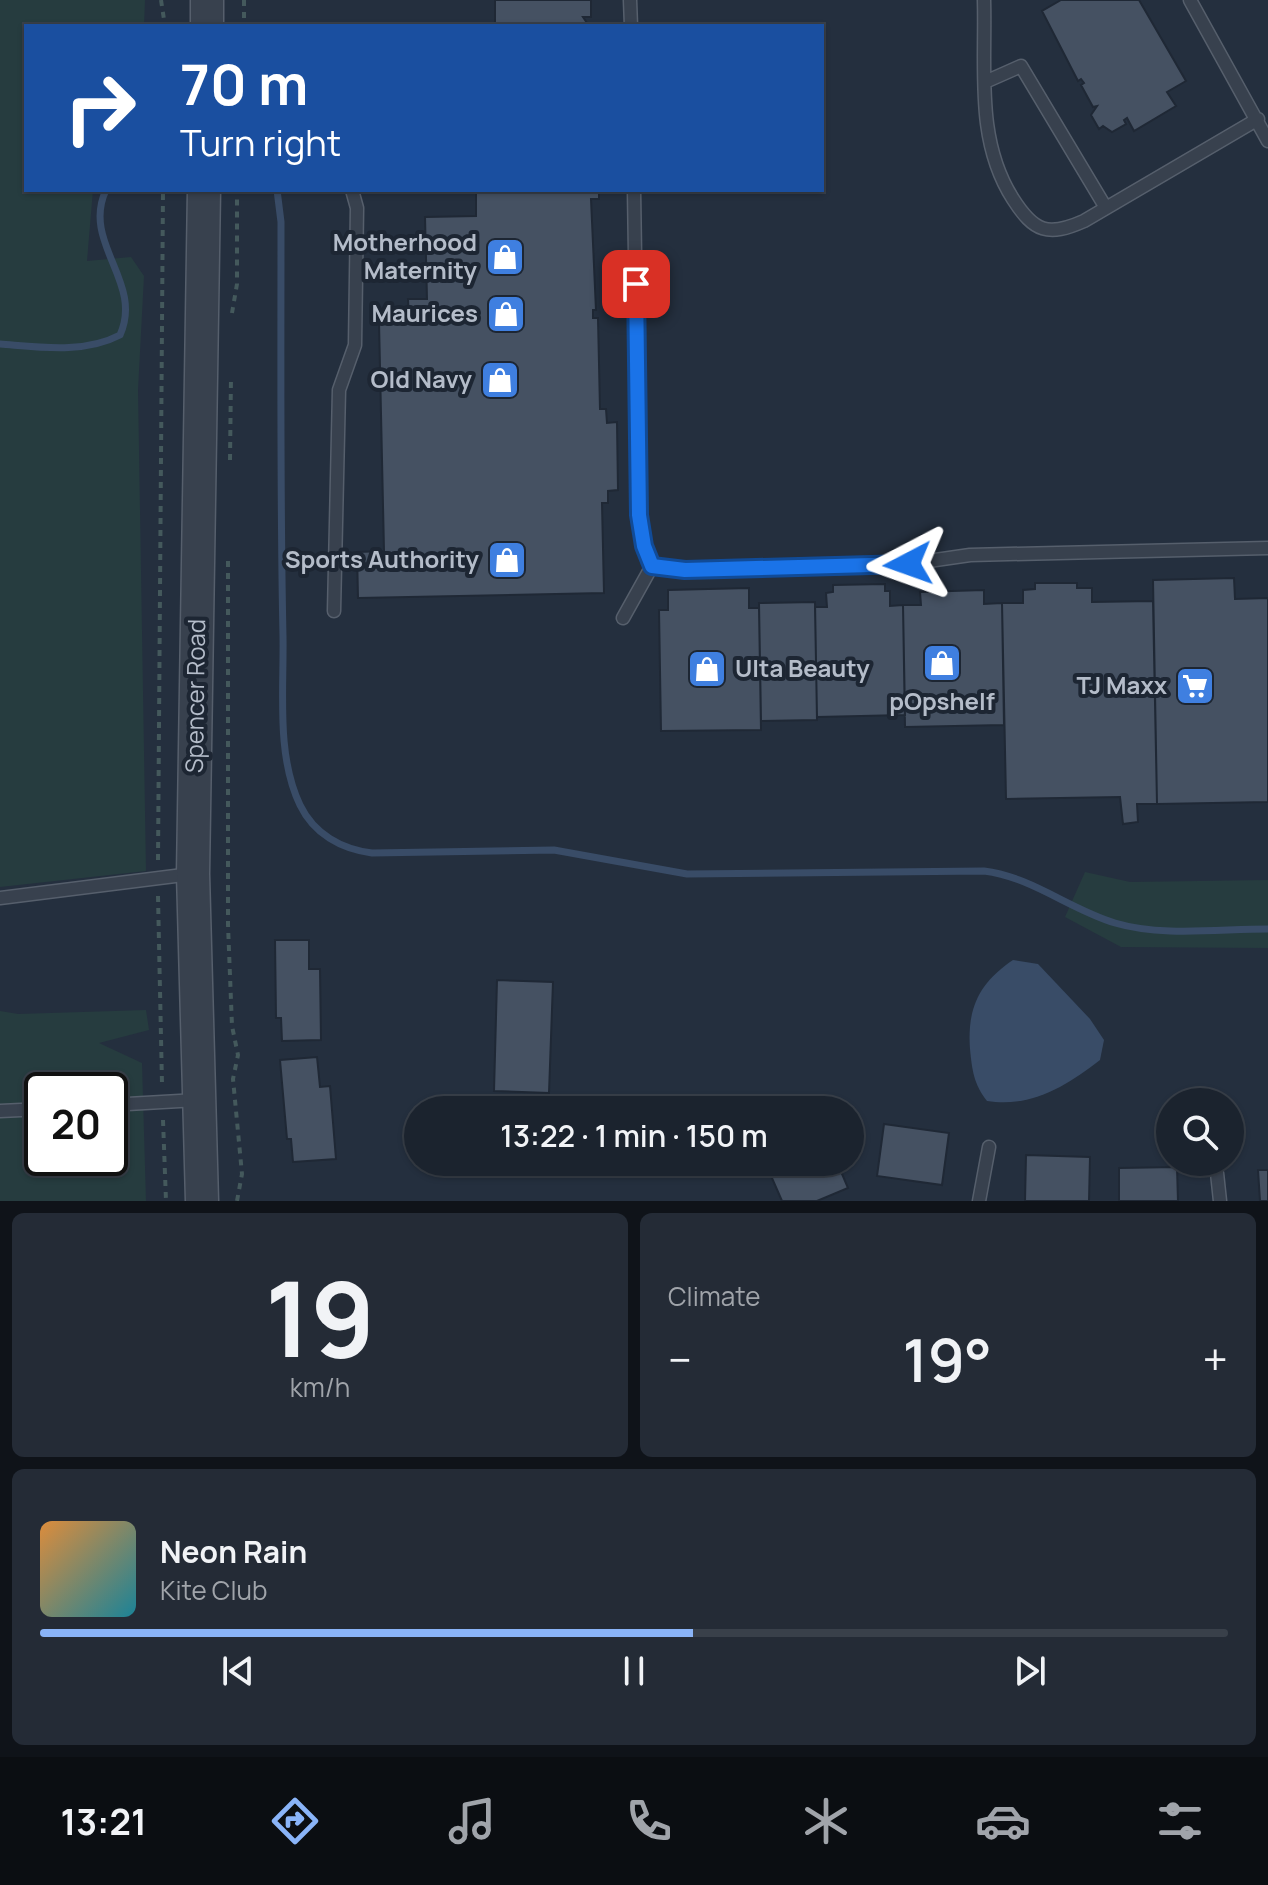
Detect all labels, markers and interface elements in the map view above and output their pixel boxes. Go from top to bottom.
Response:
text: 70 m [180,45,308,122]
icon: right [48,56,152,160]
text: Turn right [180,118,341,167]
place label: Motherhood Maternity [333,225,478,286]
shop icon: Motherhood Maternity [484,236,526,278]
pin [602,250,670,318]
icon: arrive [614,262,658,306]
shop icon: Maurices [485,293,527,335]
place label: Maurices [371,296,478,329]
shop icon: Old Navy [479,359,521,401]
place label: Old Navy [371,362,473,395]
position arrow [866,522,950,606]
shop icon: Sports Authority [486,539,528,581]
place label: Sports Authority [285,542,480,575]
street label: Spencer Road [177,619,212,773]
shop icon: pOpshelf [921,642,963,684]
shop icon: Ulta Beauty [686,648,728,690]
place label: Ulta Beauty [735,651,870,684]
supermarket icon: TJ Maxx [1174,665,1216,707]
place label: TJ Maxx [1077,668,1168,701]
place label: pOpshelf [889,684,995,717]
speed limit sign: 20 [24,1072,128,1176]
map controls [1156,1088,1244,1176]
button: search [1156,1088,1244,1176]
text: 13:22 · 1 min · 150 m [500,1115,768,1156]
text: 19 [265,1246,375,1388]
text: Climate [668,1278,760,1314]
text: 19° [902,1318,992,1400]
text: − [668,1329,692,1389]
text: + [1203,1329,1228,1389]
text: km/h [290,1369,350,1405]
text: Neon Rain [160,1531,307,1572]
text: Kite Club [160,1572,267,1608]
icon: previous [216,1649,260,1693]
icon: pause [612,1649,656,1693]
icon: next [1008,1649,1052,1693]
icon: directions [267,1793,323,1849]
icon: music [444,1793,500,1849]
icon: phone [621,1793,677,1849]
icon: climate [798,1793,854,1849]
icon: car [975,1793,1031,1849]
icon: filters [1152,1793,1208,1849]
text: 13:21 [60,1797,147,1846]

